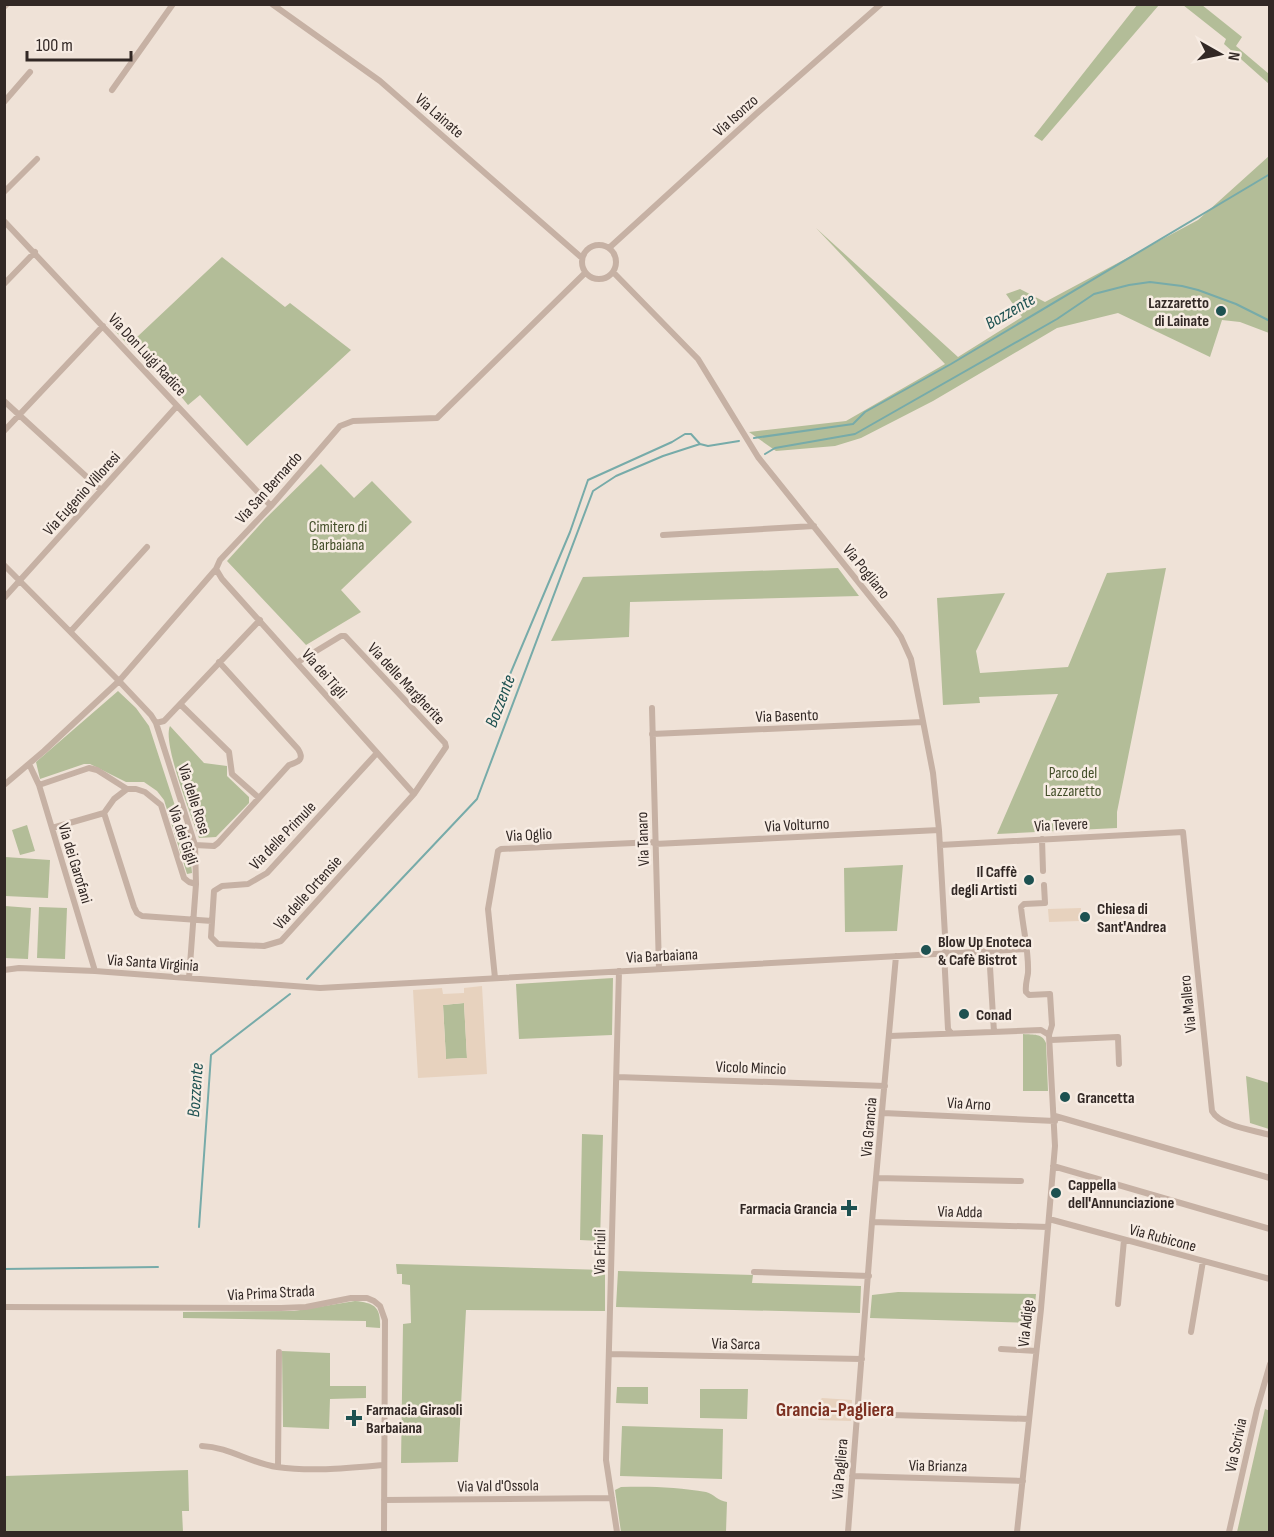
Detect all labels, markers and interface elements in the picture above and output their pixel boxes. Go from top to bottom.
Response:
scale bar [27,24,130,62]
north arrow [1190,24,1250,84]
text: 100 m [36,35,73,56]
text: N [1223,50,1243,62]
street label: Via Lainate [411,90,467,142]
street label: Via Isonzo [710,91,762,141]
water label: Bozzente [981,289,1039,334]
place label: Lazzaretto di Lainate [1148,294,1209,331]
marker: Lazzaretto di Lainate [1214,304,1228,318]
street label: Via Don Luigi Radice [104,310,190,400]
street label: Via Eugenio Villoresi [40,448,125,540]
street label: Via San Bernardo [232,448,306,528]
park label: Cimitero di Barbaiana [309,518,367,555]
street label: Via Pogliano [838,541,894,603]
street label: Via delle Margherite [363,639,449,729]
street label: Via dei Tigli [297,645,351,703]
water label: Bozzente [481,672,520,730]
street label: Via Basento [755,706,819,727]
street label: Via delle Rose [173,762,214,837]
park label: Parco del Lazzaretto [1045,764,1101,801]
street label: Via delle Primule [246,798,320,874]
street label: Via dei Gigli [164,803,202,868]
street label: Via Tanaro [633,811,654,866]
street label: Via Volturno [764,814,830,837]
street label: Via Tevere [1034,815,1088,836]
street label: Via dei Garofani [53,821,96,906]
street label: Via Oglio [506,825,553,846]
street label: Via delle Ortensie [270,852,346,934]
place label: Il Caffè degli Artisti [951,863,1017,900]
marker: Il Caffè degli Artisti [1022,873,1036,887]
place label: Chiesa di Sant'Andrea [1097,900,1166,937]
marker: Chiesa di Sant'Andrea [1078,910,1092,924]
place label: Blow Up Enoteca & Cafè Bistrot [938,933,1032,970]
marker: Blow Up Enoteca & Cafè Bistrot [919,943,933,957]
street label: Via Barbaiana [626,945,698,968]
street label: Via Santa Virginia [106,951,199,976]
street label: Via Mallero [1176,974,1201,1034]
place label: Conad [976,1006,1012,1025]
marker: Conad [957,1007,971,1021]
street label: Vicolo Mincio [715,1058,787,1079]
water label: Bozzente [183,1062,208,1118]
place label: Grancetta [1077,1089,1134,1108]
marker: Grancetta [1058,1090,1072,1104]
street label: Via Arno [946,1094,991,1115]
street label: Via Grancia [857,1097,882,1158]
place label: Cappella dell'Annunciazione [1068,1176,1174,1213]
marker: Cappella dell'Annunciazione [1049,1186,1063,1200]
place label: Farmacia Grancia [740,1200,837,1219]
marker: Farmacia Grancia [842,1201,856,1215]
street label: Via Adda [937,1203,983,1222]
street label: Via Rubicone [1127,1220,1198,1257]
street label: Via Friuli [591,1229,610,1275]
street label: Via Prima Strada [227,1282,315,1305]
street label: Via Adige [1015,1298,1038,1348]
street label: Via Sarca [712,1335,760,1354]
district label: Grancia-Pagliera [776,1398,894,1422]
place label: Farmacia Girasoli Barbaiana [366,1401,463,1438]
marker: Farmacia Girasoli Barbaiana [347,1411,361,1425]
street label: Via Scrivia [1221,1416,1251,1474]
street label: Via Pagliera [828,1438,853,1500]
street label: Via Brianza [909,1456,967,1477]
street label: Via Val d'Ossola [457,1476,539,1497]

